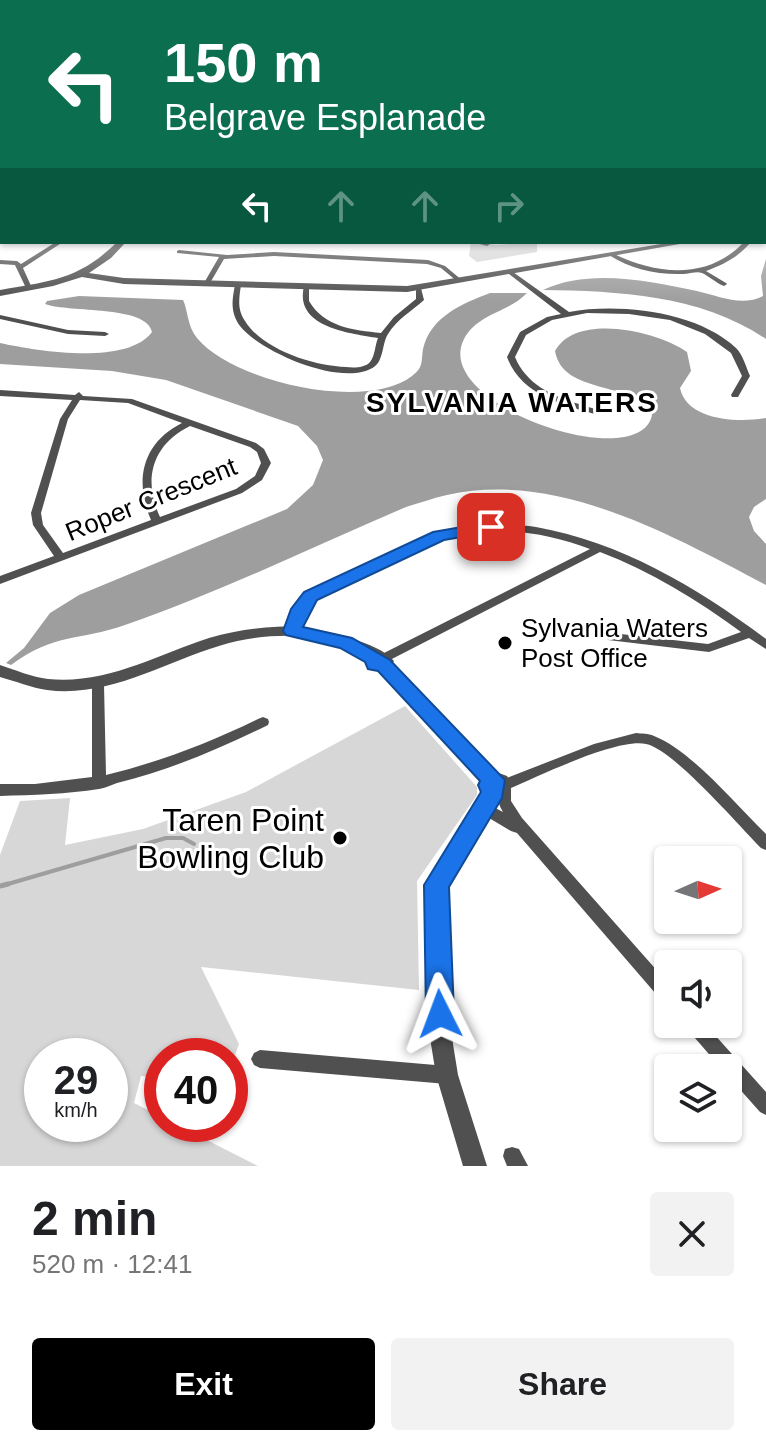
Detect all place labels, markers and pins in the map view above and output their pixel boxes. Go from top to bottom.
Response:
pin [457,493,525,561]
place label: Sylvania Waters Post Office [521,613,708,673]
marker: Sylvania Waters Post Office [496,634,514,652]
place label: Taren Point Bowling Club [137,802,324,875]
marker: Taren Point Bowling Club [331,829,349,847]

